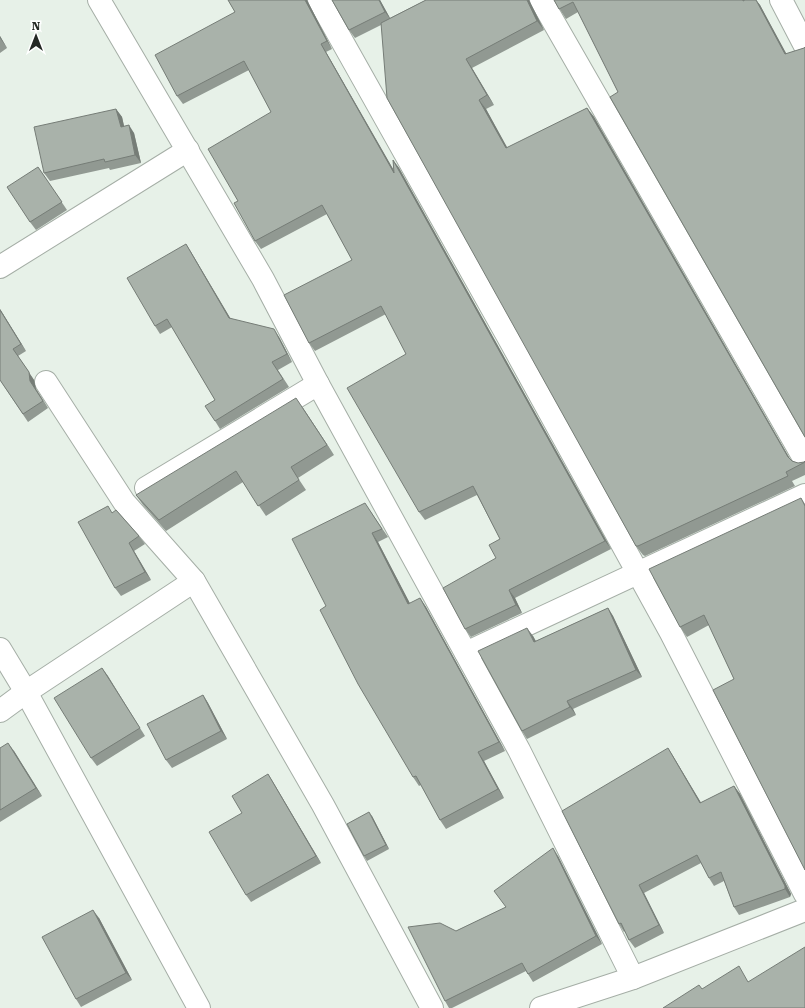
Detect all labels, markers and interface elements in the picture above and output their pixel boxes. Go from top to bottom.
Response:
north arrow [16,16,56,56]
text: N [32,20,41,33]

